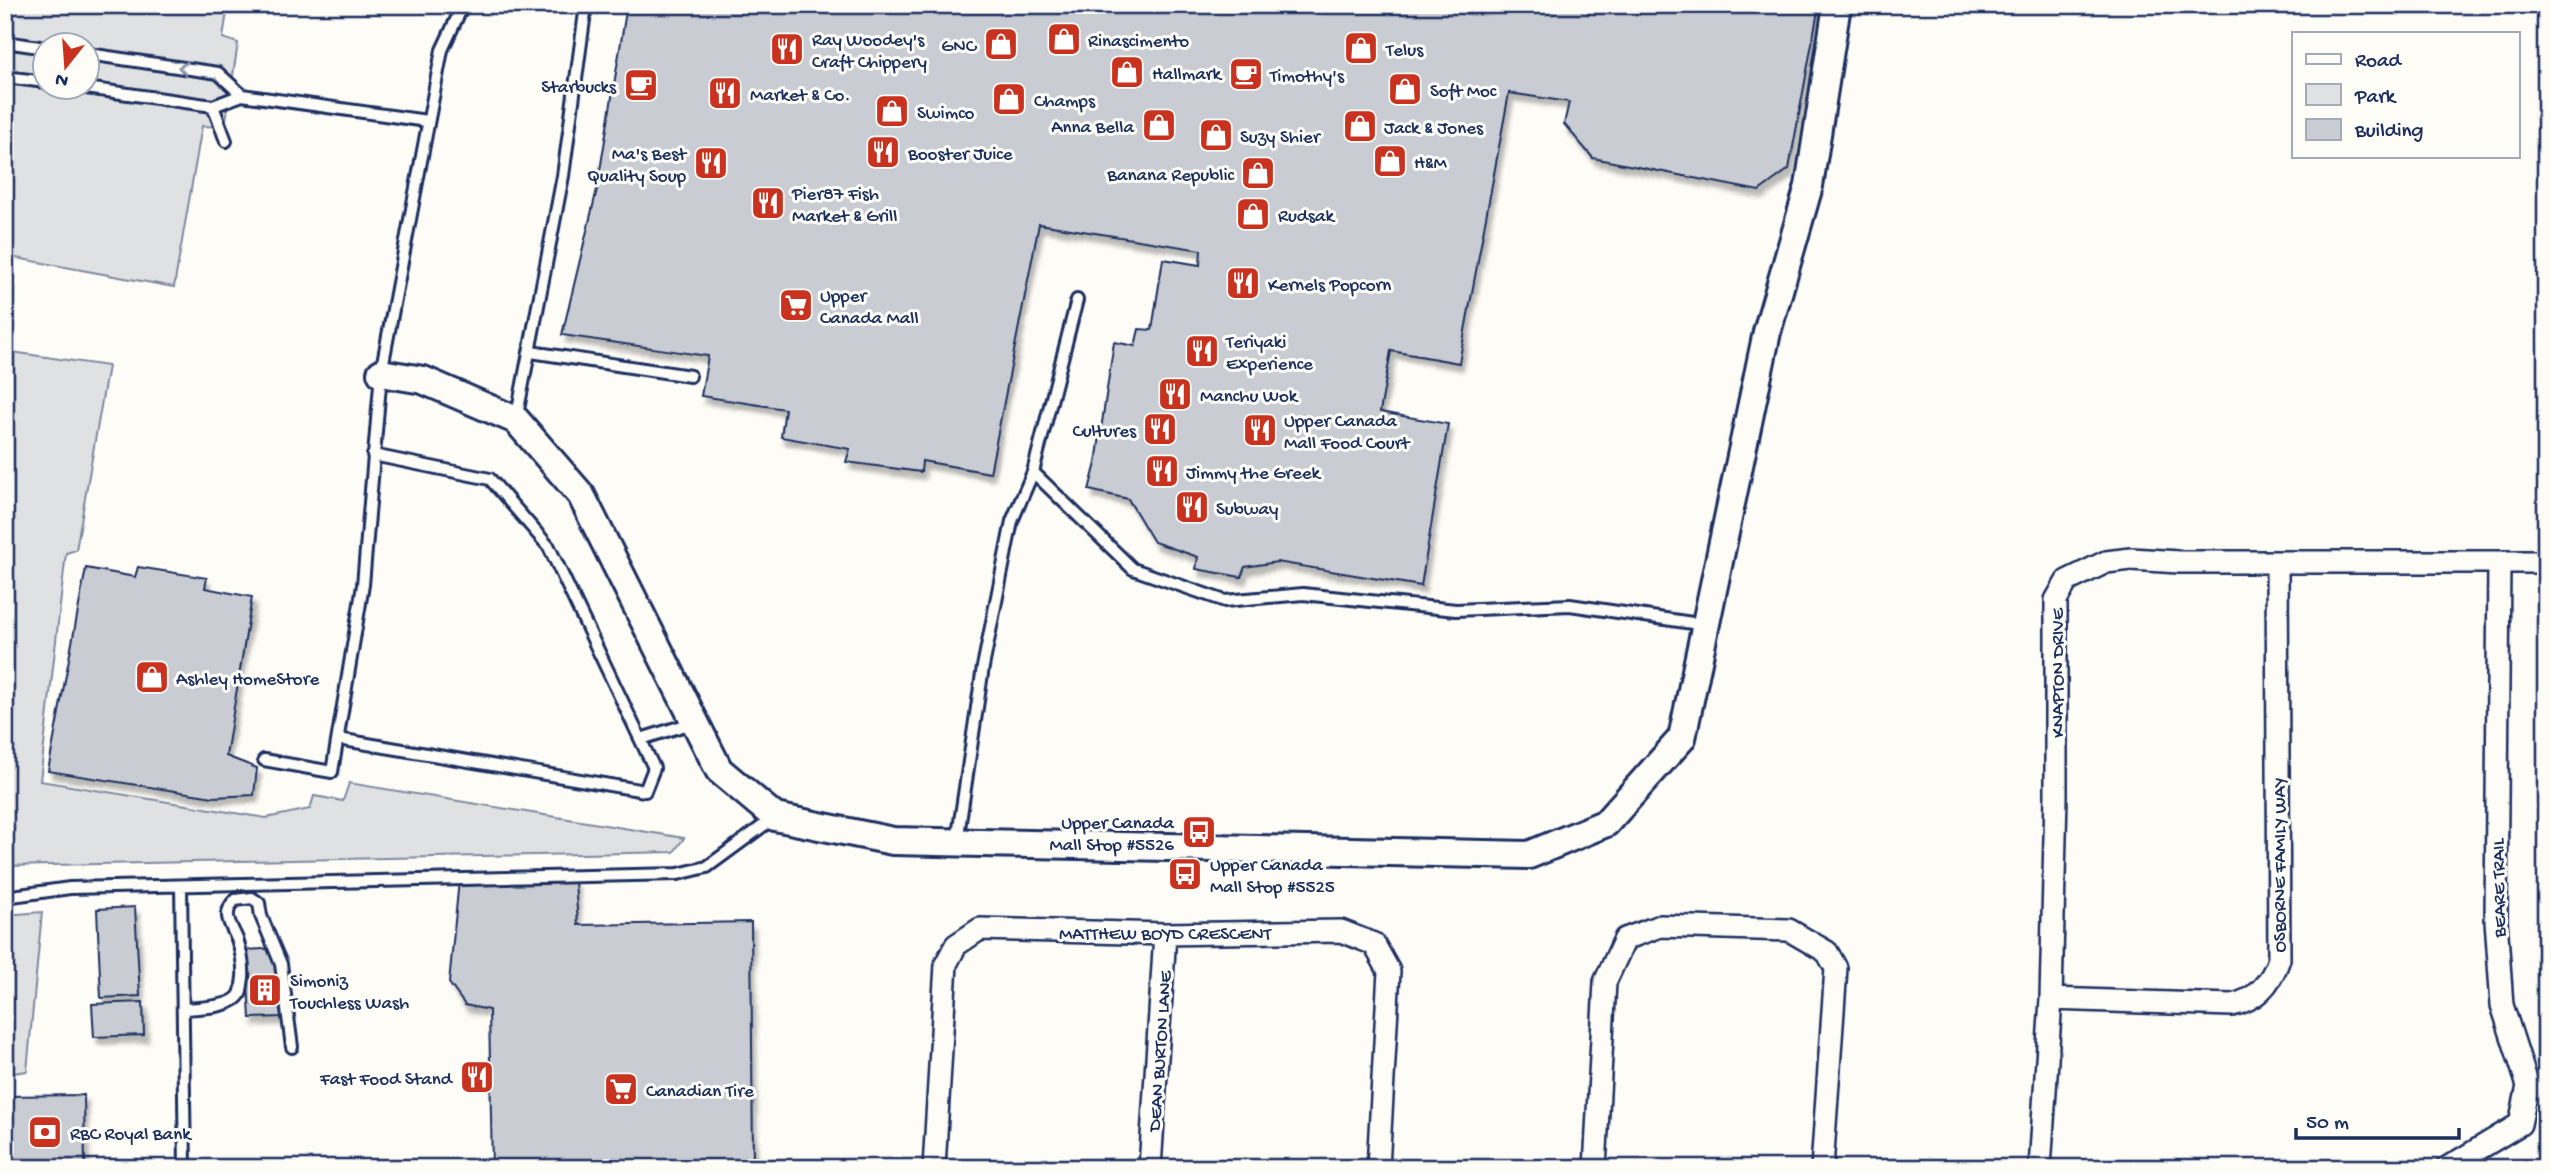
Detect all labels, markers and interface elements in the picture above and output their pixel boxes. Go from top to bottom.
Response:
shop icon: Rinascimento [1045,20,1083,58]
shop icon: GNC [982,25,1020,63]
shop icon: Telus [1342,29,1380,67]
restaurant icon: Ray Woodey's Craft Chippery [768,30,806,68]
place label: Ray Woodey's Craft Chippery [812,30,928,75]
place label: Rinascimento [1088,31,1189,54]
north arrow [32,32,102,102]
legend [2292,32,2520,158]
place label: GNC [941,36,978,59]
place label: Telus [1385,40,1424,63]
text: Road [2355,50,2403,75]
shop icon: Hallmark [1108,53,1146,91]
cafe icon: Timothy's [1227,55,1265,93]
one-way arrow [177,61,188,76]
place label: Hallmark [1152,64,1223,87]
text: N [53,66,71,92]
cafe icon: Starbucks [622,66,660,104]
place label: Timothy's [1269,66,1345,89]
shop icon: Soft Moc [1386,70,1424,108]
restaurant icon: Market & Co. [706,74,744,112]
place label: Starbucks [541,77,617,100]
shop icon: Champs [990,80,1028,118]
place label: Soft Moc [1430,81,1497,104]
place label: Market & Co. [750,85,850,108]
text: Park [2354,86,2398,111]
place label: Champs [1034,91,1096,114]
shop icon: Swimco [873,92,911,130]
place label: Swimco [917,103,975,126]
shop icon: Anna Bella [1140,106,1178,144]
shop icon: Jack & Jones [1341,107,1379,145]
shop icon: Suzy Shier [1197,116,1235,154]
place label: Anna Bella [1051,117,1135,140]
place label: Jack & Jones [1384,118,1484,141]
text: Building [2354,120,2424,145]
place label: Suzy Shier [1240,127,1322,150]
restaurant icon: Booster Juice [864,133,902,171]
shop icon: H&M [1371,142,1409,180]
place label: Ma's Best Quality Soup [587,144,688,189]
restaurant icon: Ma's Best Quality Soup [692,144,730,182]
place label: Booster Juice [907,144,1013,167]
place label: H&M [1414,153,1448,176]
shop icon: Banana Republic [1239,154,1277,192]
place label: Banana Republic [1106,165,1235,188]
restaurant icon: Pier87 Fish Market & Grill [749,184,787,222]
place label: Pier87 Fish Market & Grill [791,184,897,229]
shop icon: Rudsak [1234,195,1272,233]
place label: Rudsak [1278,206,1336,229]
restaurant icon: Kernels Popcorn [1224,264,1262,302]
place label: Kernels Popcorn [1268,275,1391,298]
supermarket icon: Upper Canada Mall [777,286,815,324]
place label: Upper Canada Mall [820,286,919,331]
restaurant icon: Teriyaki Experience [1183,332,1221,370]
place label: Teriyaki Experience [1225,332,1313,377]
restaurant icon: Manchu Wok [1156,375,1194,413]
place label: Manchu Wok [1200,386,1299,409]
restaurant icon: Cultures [1141,410,1179,448]
restaurant icon: Upper Canada Mall Food Court [1241,411,1279,449]
place label: Upper Canada Mall Food Court [1284,411,1411,456]
place label: Cultures [1072,421,1137,444]
restaurant icon: Jimmy the Greek [1143,452,1181,490]
place label: Jimmy the Greek [1186,463,1322,486]
restaurant icon: Subway [1173,488,1211,526]
place label: Subway [1216,499,1279,522]
street label: KNAPTON DRIVE [2048,607,2071,738]
shop icon: Ashley HomeStore [133,658,171,696]
place label: Ashley HomeStore [176,669,319,692]
street label: OSBORNE FAMILY WAY [2270,777,2293,953]
place label: Upper Canada Mall Stop #5526 [1050,813,1175,858]
bus stop icon: Upper Canada Mall Stop #5526 [1180,813,1218,851]
street label: BEARE TRAIL [2488,837,2513,939]
bus stop icon: Upper Canada Mall Stop #5525 [1166,855,1204,893]
place label: Upper Canada Mall Stop #5525 [1210,855,1335,900]
street label: MATTHEW BOYD CRESCENT [1059,924,1272,947]
street label: DEAN BURTON LANE [1144,969,1179,1134]
building icon: Simoniz Touchless Wash [246,971,284,1009]
place label: Simoniz Touchless Wash [289,971,409,1016]
restaurant icon: Fast Food Stand [458,1058,496,1096]
place label: Fast Food Stand [319,1069,454,1092]
supermarket icon: Canadian Tire [602,1070,640,1108]
place label: Canadian Tire [646,1081,754,1104]
scale bar [2296,1096,2458,1140]
text: 50 m [2306,1112,2349,1137]
bank icon: RBC Royal Bank [26,1113,64,1151]
place label: RBC Royal Bank [70,1124,192,1147]

